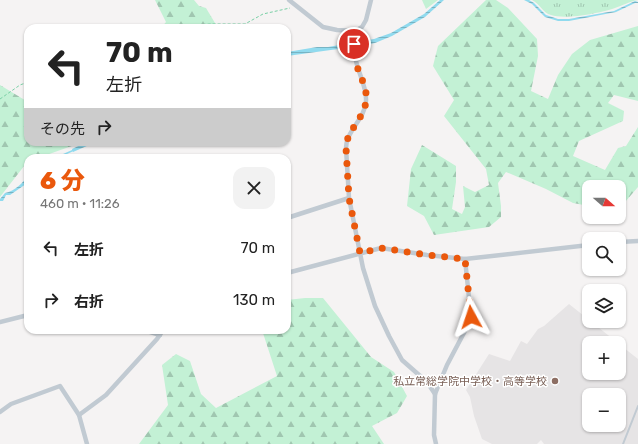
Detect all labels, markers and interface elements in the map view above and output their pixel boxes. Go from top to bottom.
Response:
pin [337,27,371,61]
icon: arrive [343,33,365,55]
text: 70 m [106,36,173,69]
icon: left [40,40,92,92]
text: 左折 [106,74,142,96]
icon: right [93,116,115,138]
text: その先 [40,120,85,138]
text: 6 分 [40,167,85,195]
button: close [233,167,275,209]
north arrow [582,180,626,224]
map controls [582,180,626,432]
text: 460 m · 11:26 [40,196,120,211]
button: search [582,232,626,276]
icon: left [40,237,62,259]
text: 70 m [241,239,275,257]
text: 左折 [74,241,104,259]
button: layers [582,284,626,328]
icon: right [40,289,62,311]
text: 130 m [233,291,275,309]
text: 右折 [74,293,104,311]
position arrow [450,296,492,338]
button: + [582,336,626,380]
place label: 私立常総学院中学校・高等学校 [393,375,547,388]
marker: 私立常総学院中学校・高等学校 [550,376,560,386]
button: − [582,388,626,432]

